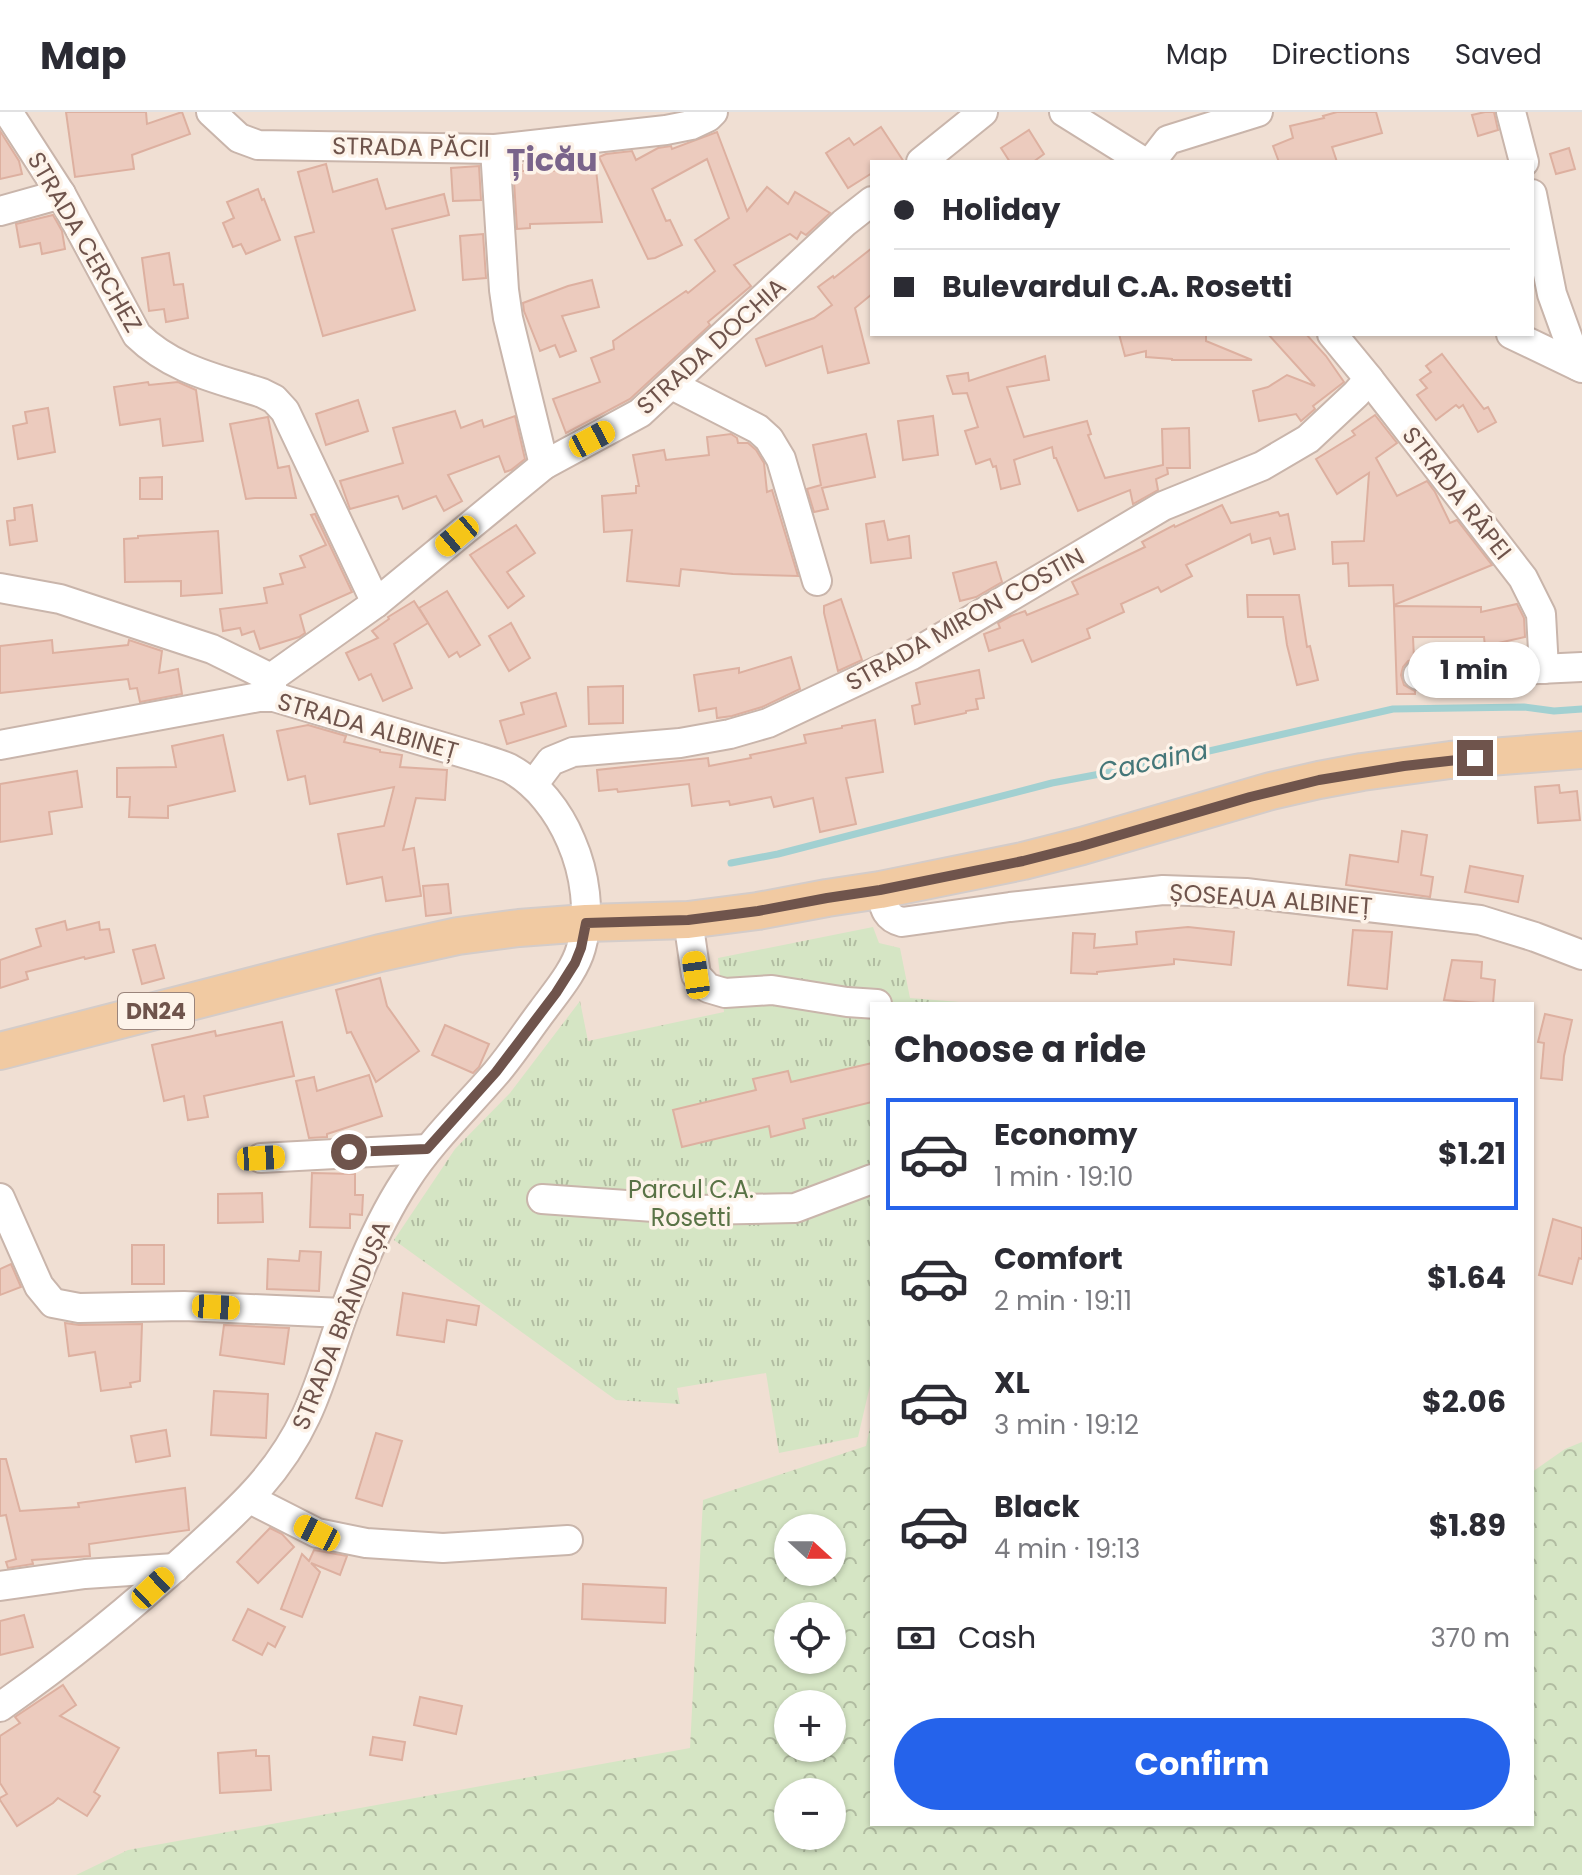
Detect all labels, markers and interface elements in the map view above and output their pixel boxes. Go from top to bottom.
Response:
text: Map [40,29,127,82]
text: Map [1166,35,1228,74]
text: Directions [1272,35,1411,74]
text: Saved [1455,35,1542,74]
street label: STRADA PĂCII [332,129,490,165]
district label: Țicău [506,137,598,182]
street label: STRADA CERCHEZ [20,146,150,338]
text: Holiday [942,188,1060,231]
text: Bulevardul C.A. Rosetti [942,265,1292,308]
street label: STRADA DOCHIA [629,270,793,422]
car [565,417,619,461]
street label: STRADA RÂPEI [1395,420,1519,566]
car [431,511,483,561]
street label: STRADA MIRON COSTIN [840,540,1090,698]
callout: 1 min [1409,642,1541,698]
text: 1 min [1440,652,1508,688]
street label: STRADA ALBINEȚ [274,684,462,768]
water label: Cacaina [1095,732,1211,790]
route end [1457,740,1493,776]
street label: ȘOSEAUA ALBINEȚ [1168,875,1374,923]
car [681,950,711,1000]
road number: DN24 [118,993,194,1029]
text: Choose a ride [894,1024,1146,1075]
text: Economy [994,1113,1138,1156]
icon: car [898,1118,970,1190]
text: $1.21 [1438,1132,1506,1175]
route start [331,1134,367,1170]
car [236,1145,286,1171]
text: 1 min · 19:10 [994,1159,1133,1195]
park label: Parcul C.A. Rosetti [628,1173,754,1234]
street label: STRADA BRÂNDUȘA [284,1215,398,1435]
text: Comfort [994,1237,1123,1280]
icon: car [898,1242,970,1314]
text: $1.64 [1427,1256,1506,1299]
text: 2 min · 19:11 [994,1283,1132,1319]
car [191,1294,241,1320]
text: XL [994,1361,1030,1404]
icon: car [898,1366,970,1438]
text: $2.06 [1422,1380,1506,1423]
text: 3 min · 19:12 [994,1407,1139,1443]
text: Black [994,1485,1080,1528]
icon: car [898,1490,970,1562]
text: $1.89 [1429,1504,1506,1547]
car [290,1511,344,1555]
north arrow [774,1514,846,1586]
map controls [774,1514,846,1850]
text: 4 min · 19:13 [994,1531,1140,1567]
car [127,1563,179,1613]
button: locate [774,1602,846,1674]
icon: cash [894,1616,938,1660]
text: Cash [958,1616,1036,1659]
text: 370 m [1430,1620,1510,1656]
button: + [774,1690,846,1762]
button: Confirm [894,1718,1510,1810]
button: − [774,1778,846,1850]

